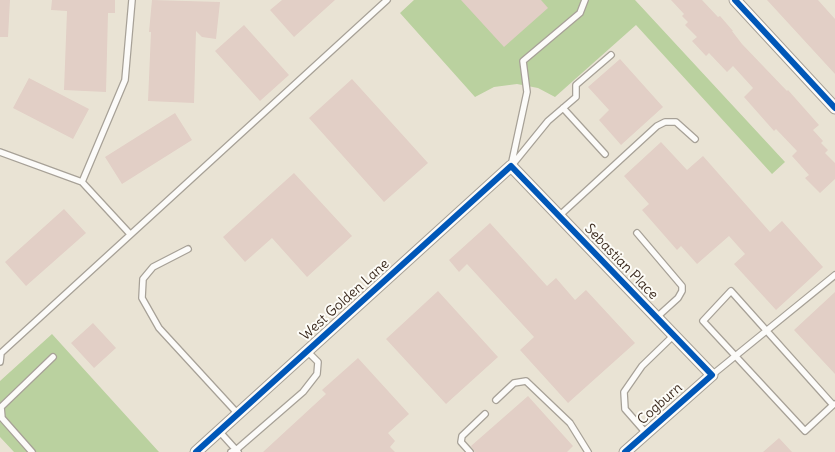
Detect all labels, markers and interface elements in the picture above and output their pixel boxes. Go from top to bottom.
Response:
street label: Sebastian Place [581,221,661,303]
street label: West Golden Lane [297,256,393,344]
street label: Cogburn [634,380,686,428]

